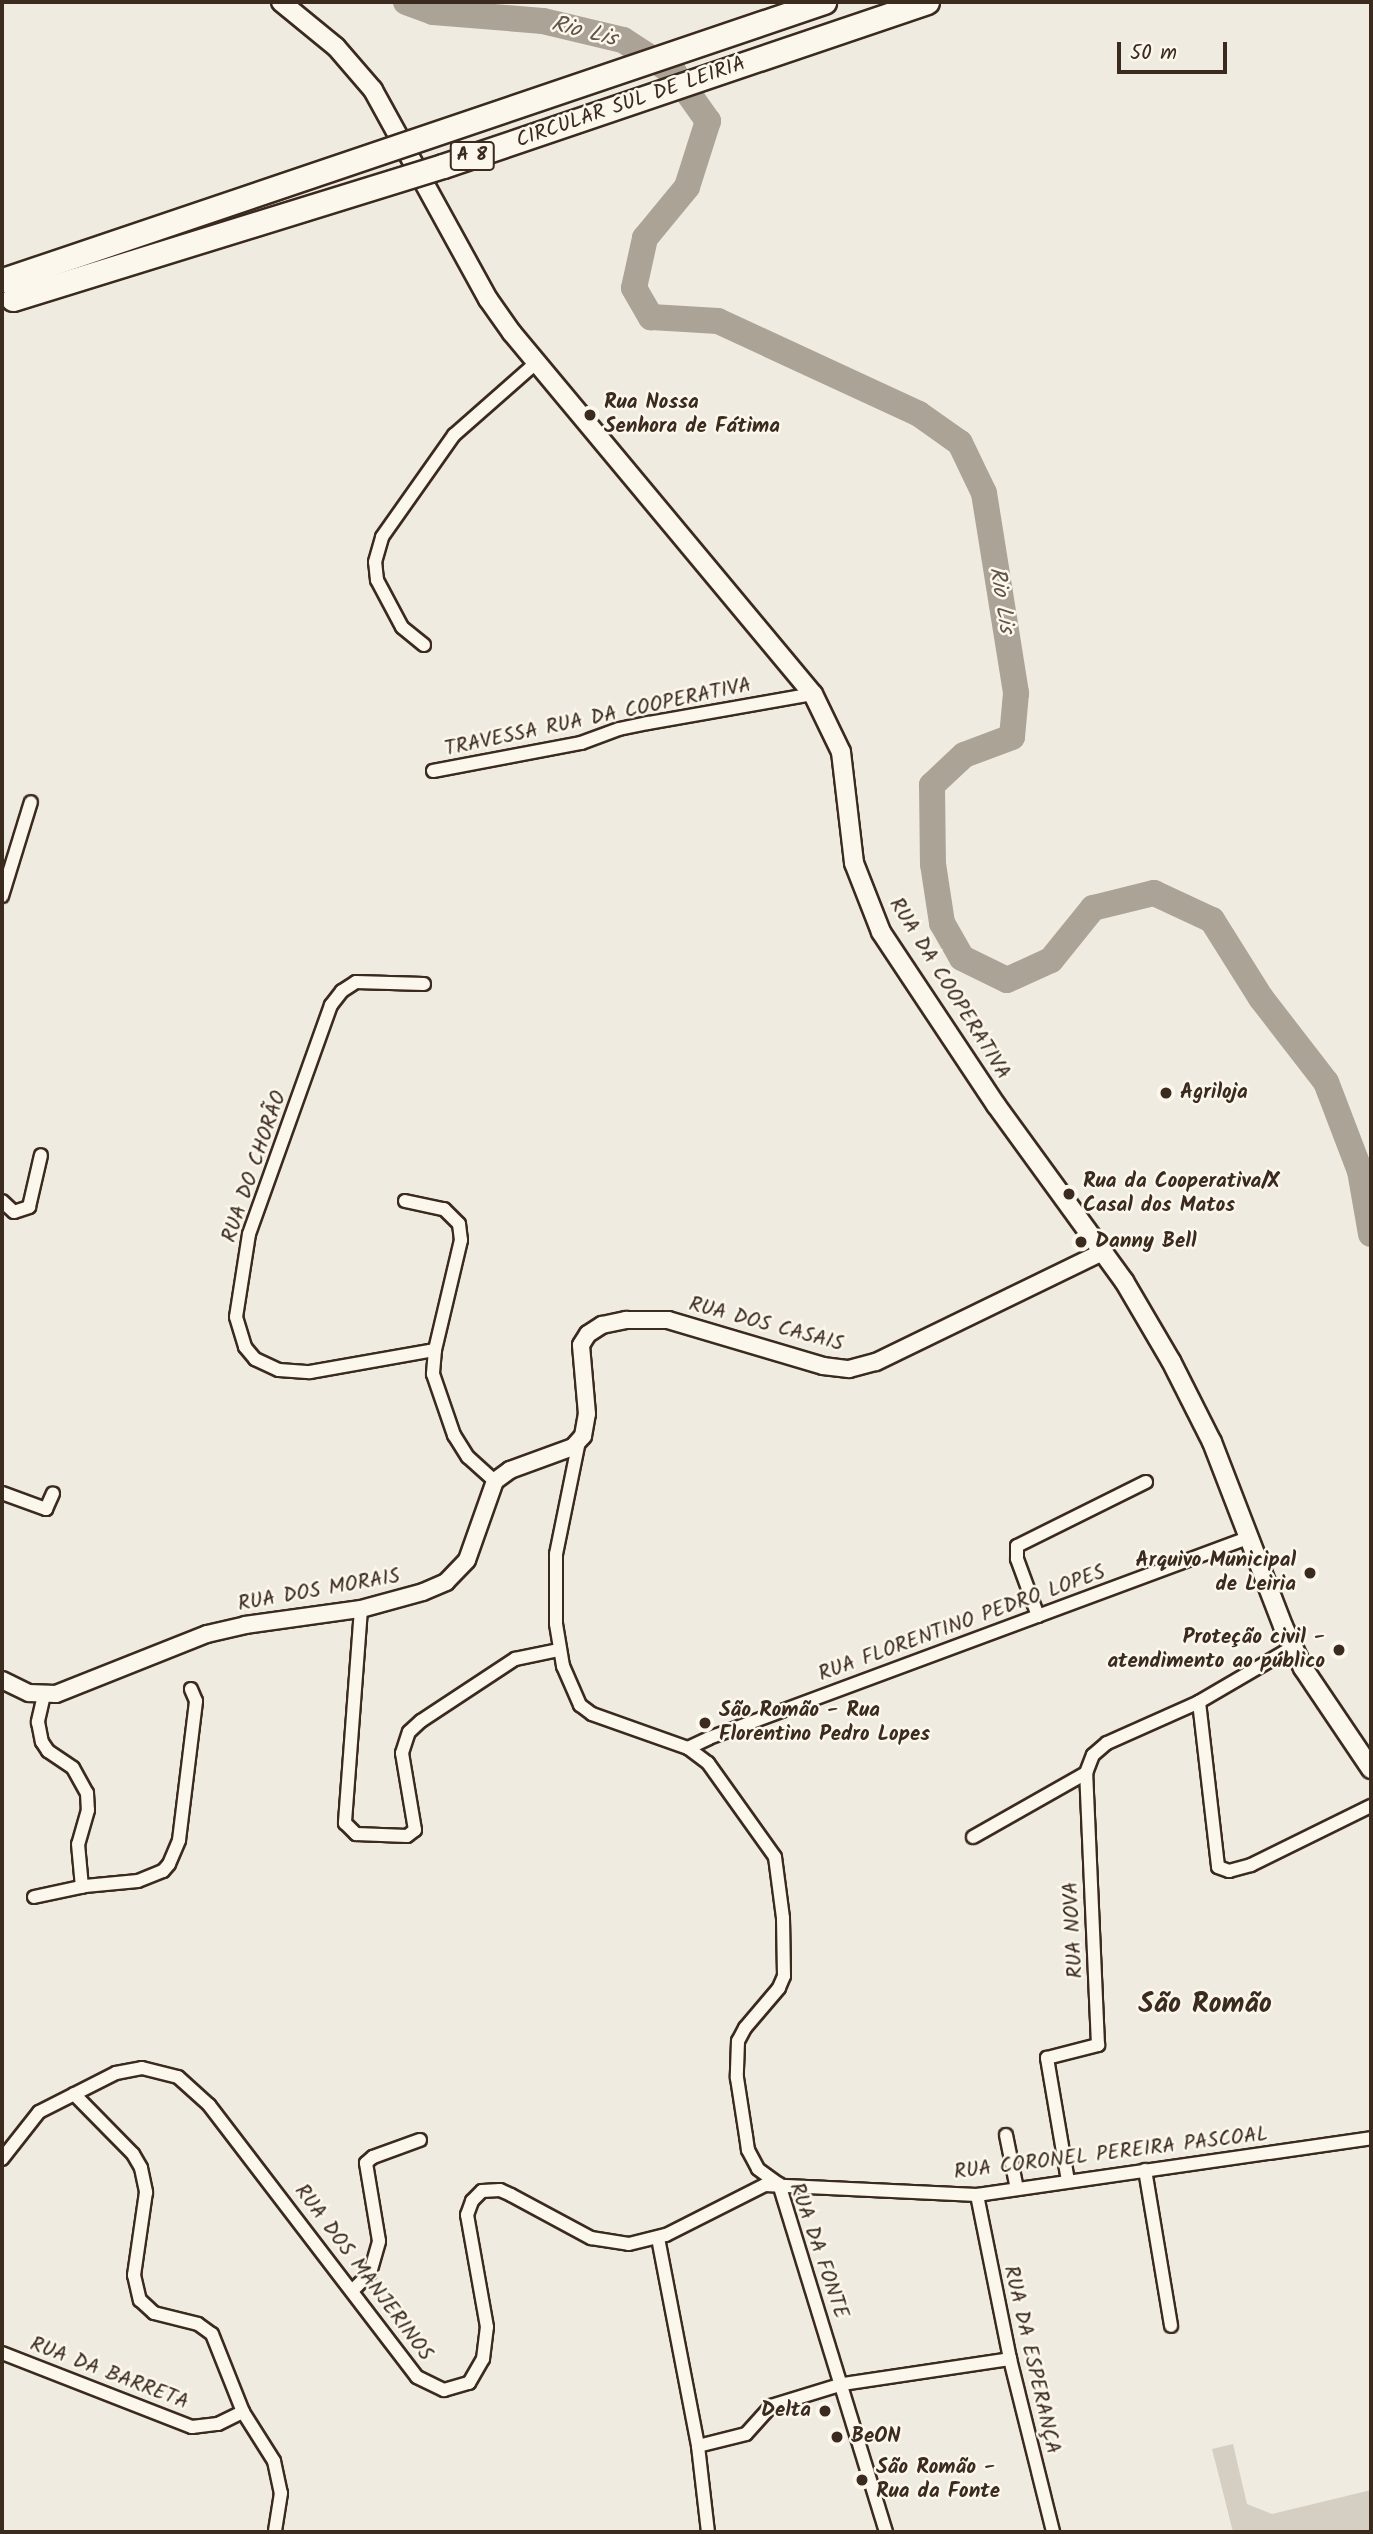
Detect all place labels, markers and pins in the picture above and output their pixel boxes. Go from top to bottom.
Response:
place label: Rua Nossa Senhora de Fátima [604,390,780,440]
marker: Rua Nossa Senhora de Fátima [582,407,598,423]
place label: Agriloja [1180,1080,1248,1106]
marker: Agriloja [1158,1085,1174,1101]
place label: Rua da Cooperativa/X Casal dos Matos [1083,1169,1279,1219]
marker: Rua da Cooperativa/X Casal dos Matos [1061,1186,1077,1202]
place label: Danny Bell [1095,1229,1196,1255]
marker: Danny Bell [1073,1234,1089,1250]
place label: Arquivo Municipal de Leiria [1136,1548,1296,1598]
marker: Arquivo Municipal de Leiria [1302,1565,1318,1581]
place label: Proteção civil - atendimento ao público [1107,1625,1325,1675]
marker: Proteção civil - atendimento ao público [1331,1642,1347,1658]
place label: São Romão - Rua Florentino Pedro Lopes [719,1698,930,1748]
marker: São Romão - Rua Florentino Pedro Lopes [697,1715,713,1731]
place label: Delta [761,2398,811,2424]
marker: Delta [817,2403,833,2419]
place label: BeON [851,2424,901,2450]
marker: BeON [829,2429,845,2445]
place label: São Romão - Rua da Fonte [876,2455,1000,2505]
marker: São Romão - Rua da Fonte [854,2472,870,2488]

